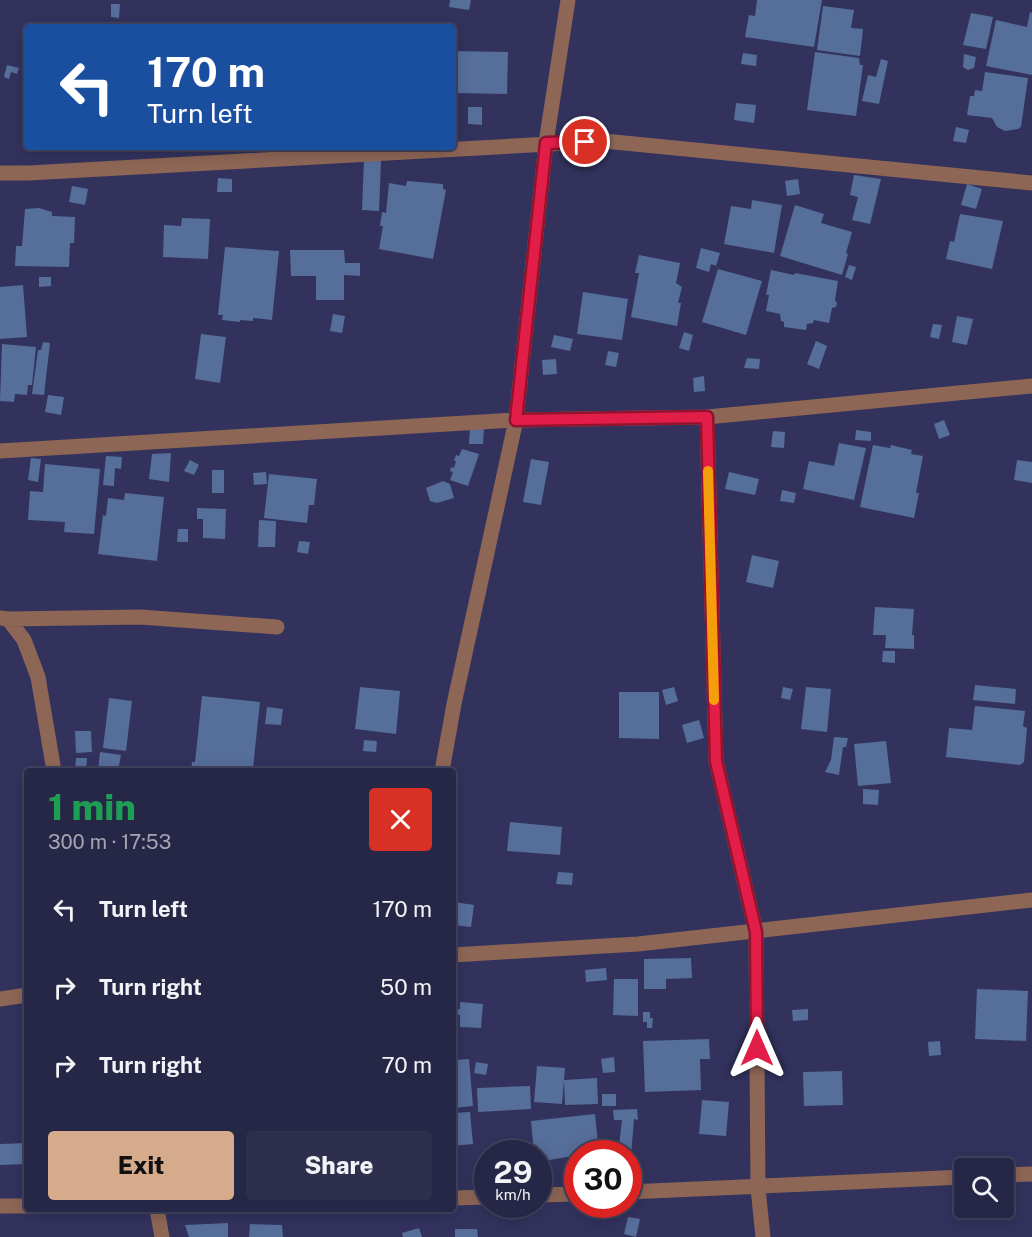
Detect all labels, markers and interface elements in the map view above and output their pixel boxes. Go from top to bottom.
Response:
text: 170 m [147,47,265,96]
icon: left [48,48,126,126]
text: Turn left [147,97,253,129]
pin [559,116,610,167]
icon: arrive [568,125,601,158]
text: 1 min [48,786,136,828]
button: close [369,788,432,851]
text: 300 m · 17:53 [48,830,171,854]
icon: left [48,893,81,926]
text: Turn left [99,896,188,922]
text: 170 m [372,896,432,922]
icon: right [48,971,81,1004]
text: Turn right [99,974,202,1000]
text: 50 m [380,974,432,1000]
position arrow [725,1016,789,1080]
icon: right [48,1049,81,1082]
text: Turn right [99,1052,202,1078]
text: 70 m [381,1052,432,1078]
button: Exit [48,1131,234,1200]
button: Share [246,1131,432,1200]
speed limit sign: 30 [564,1140,642,1218]
text: 29 [494,1154,532,1190]
map controls [954,1158,1014,1218]
button: search [954,1158,1014,1218]
text: km/h [495,1186,531,1203]

